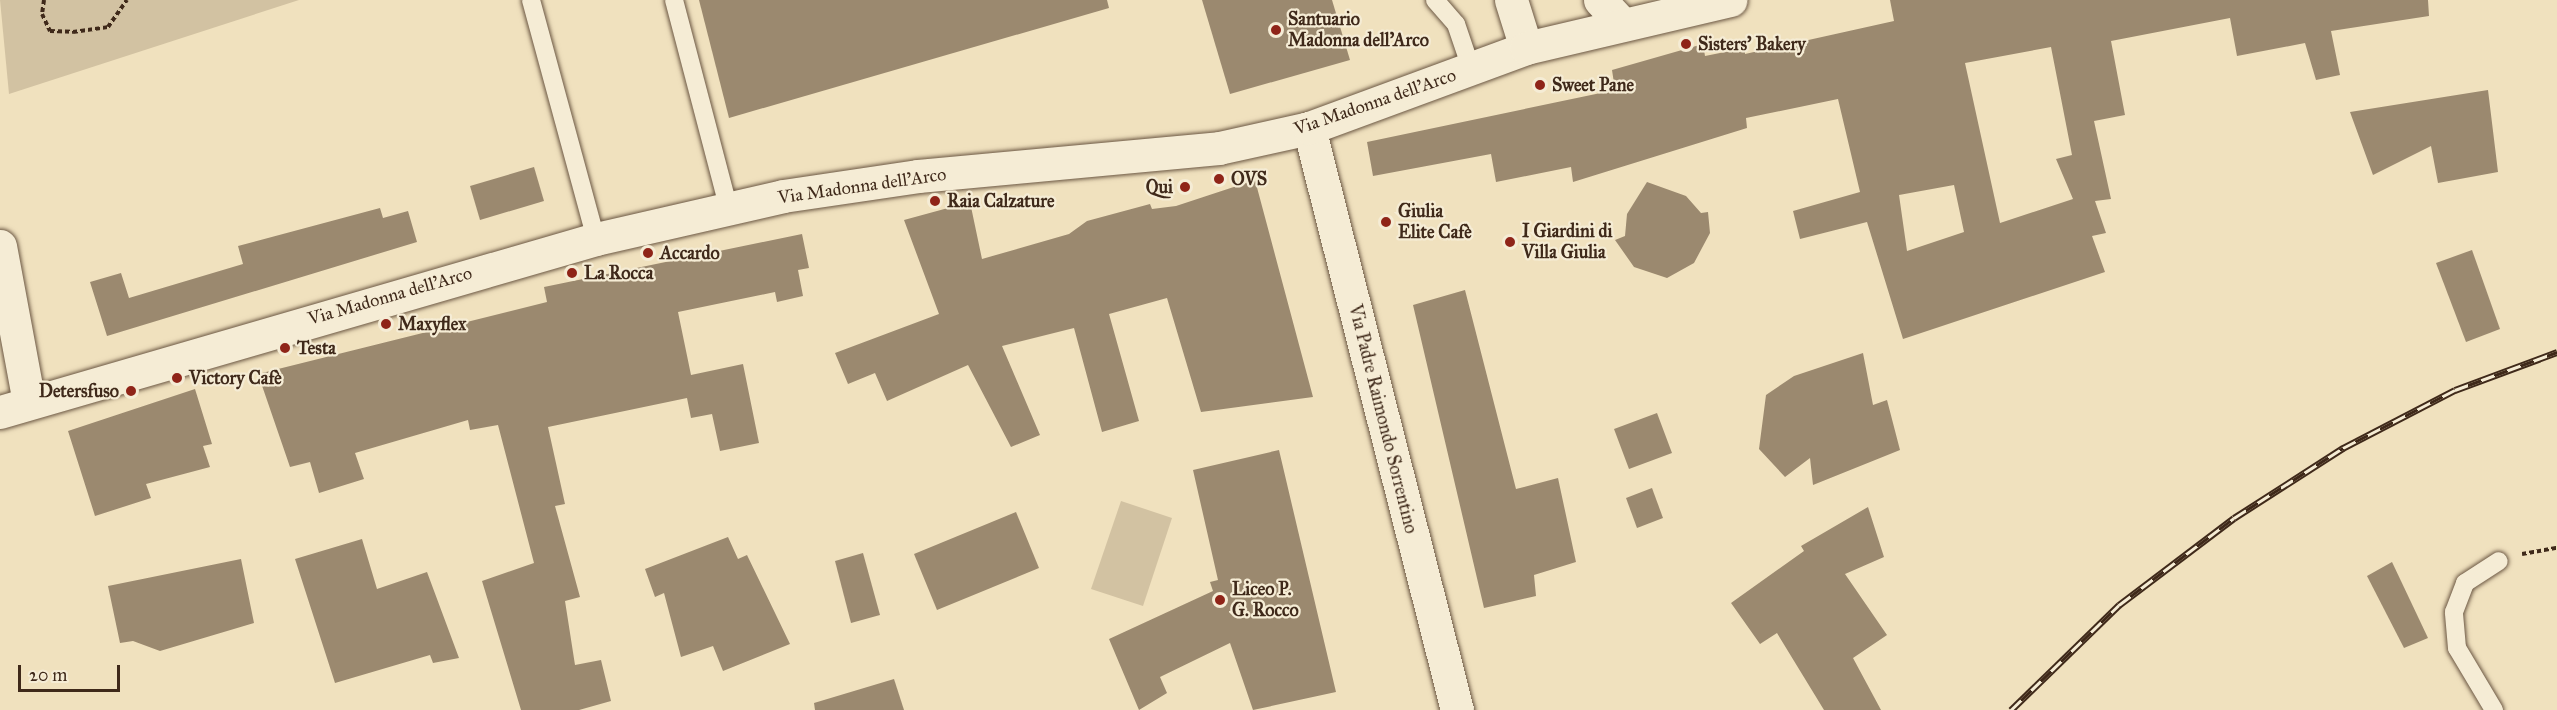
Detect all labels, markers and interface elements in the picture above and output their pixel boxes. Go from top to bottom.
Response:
place label: Santuario Madonna dell'Arco [1288,9,1429,52]
marker: Santuario Madonna dell'Arco [1269,23,1283,37]
place label: Sisters' Bakery [1698,33,1806,55]
marker: Sisters' Bakery [1679,37,1693,51]
street label: Via Madonna dell'Arco [1291,64,1459,140]
place label: Sweet Pane [1552,74,1634,96]
marker: Sweet Pane [1533,78,1547,92]
street label: Via Madonna dell'Arco [776,163,948,209]
place label: OVS [1231,168,1267,190]
marker: OVS [1212,172,1226,186]
place label: Qui [1146,176,1173,198]
marker: Qui [1178,180,1192,194]
place label: Raia Calzature [947,190,1054,212]
marker: Raia Calzature [928,194,942,208]
place label: Giulia Elite Cafè [1398,201,1472,244]
marker: Giulia Elite Cafè [1379,215,1393,229]
place label: I Giardini di Villa Giulia [1522,221,1613,264]
marker: I Giardini di Villa Giulia [1503,235,1517,249]
place label: Accardo [660,242,720,264]
marker: Accardo [641,246,655,260]
street label: Via Madonna dell'Arco [305,262,475,330]
place label: La Rocca [584,262,653,284]
marker: La Rocca [565,266,579,280]
street label: Via Padre Raimondo Sorrentino [1344,302,1422,536]
place label: Maxyflex [398,313,466,335]
marker: Maxyflex [379,317,393,331]
place label: Testa [297,337,336,359]
marker: Testa [278,341,292,355]
place label: Victory Cafè [189,367,282,389]
marker: Victory Cafè [170,371,184,385]
place label: Detersfuso [39,380,119,402]
marker: Detersfuso [124,384,138,398]
place label: Liceo P. G. Rocco [1232,579,1299,622]
marker: Liceo P. G. Rocco [1213,593,1227,607]
scale bar [21,653,123,691]
text: 20 m [29,664,67,686]

